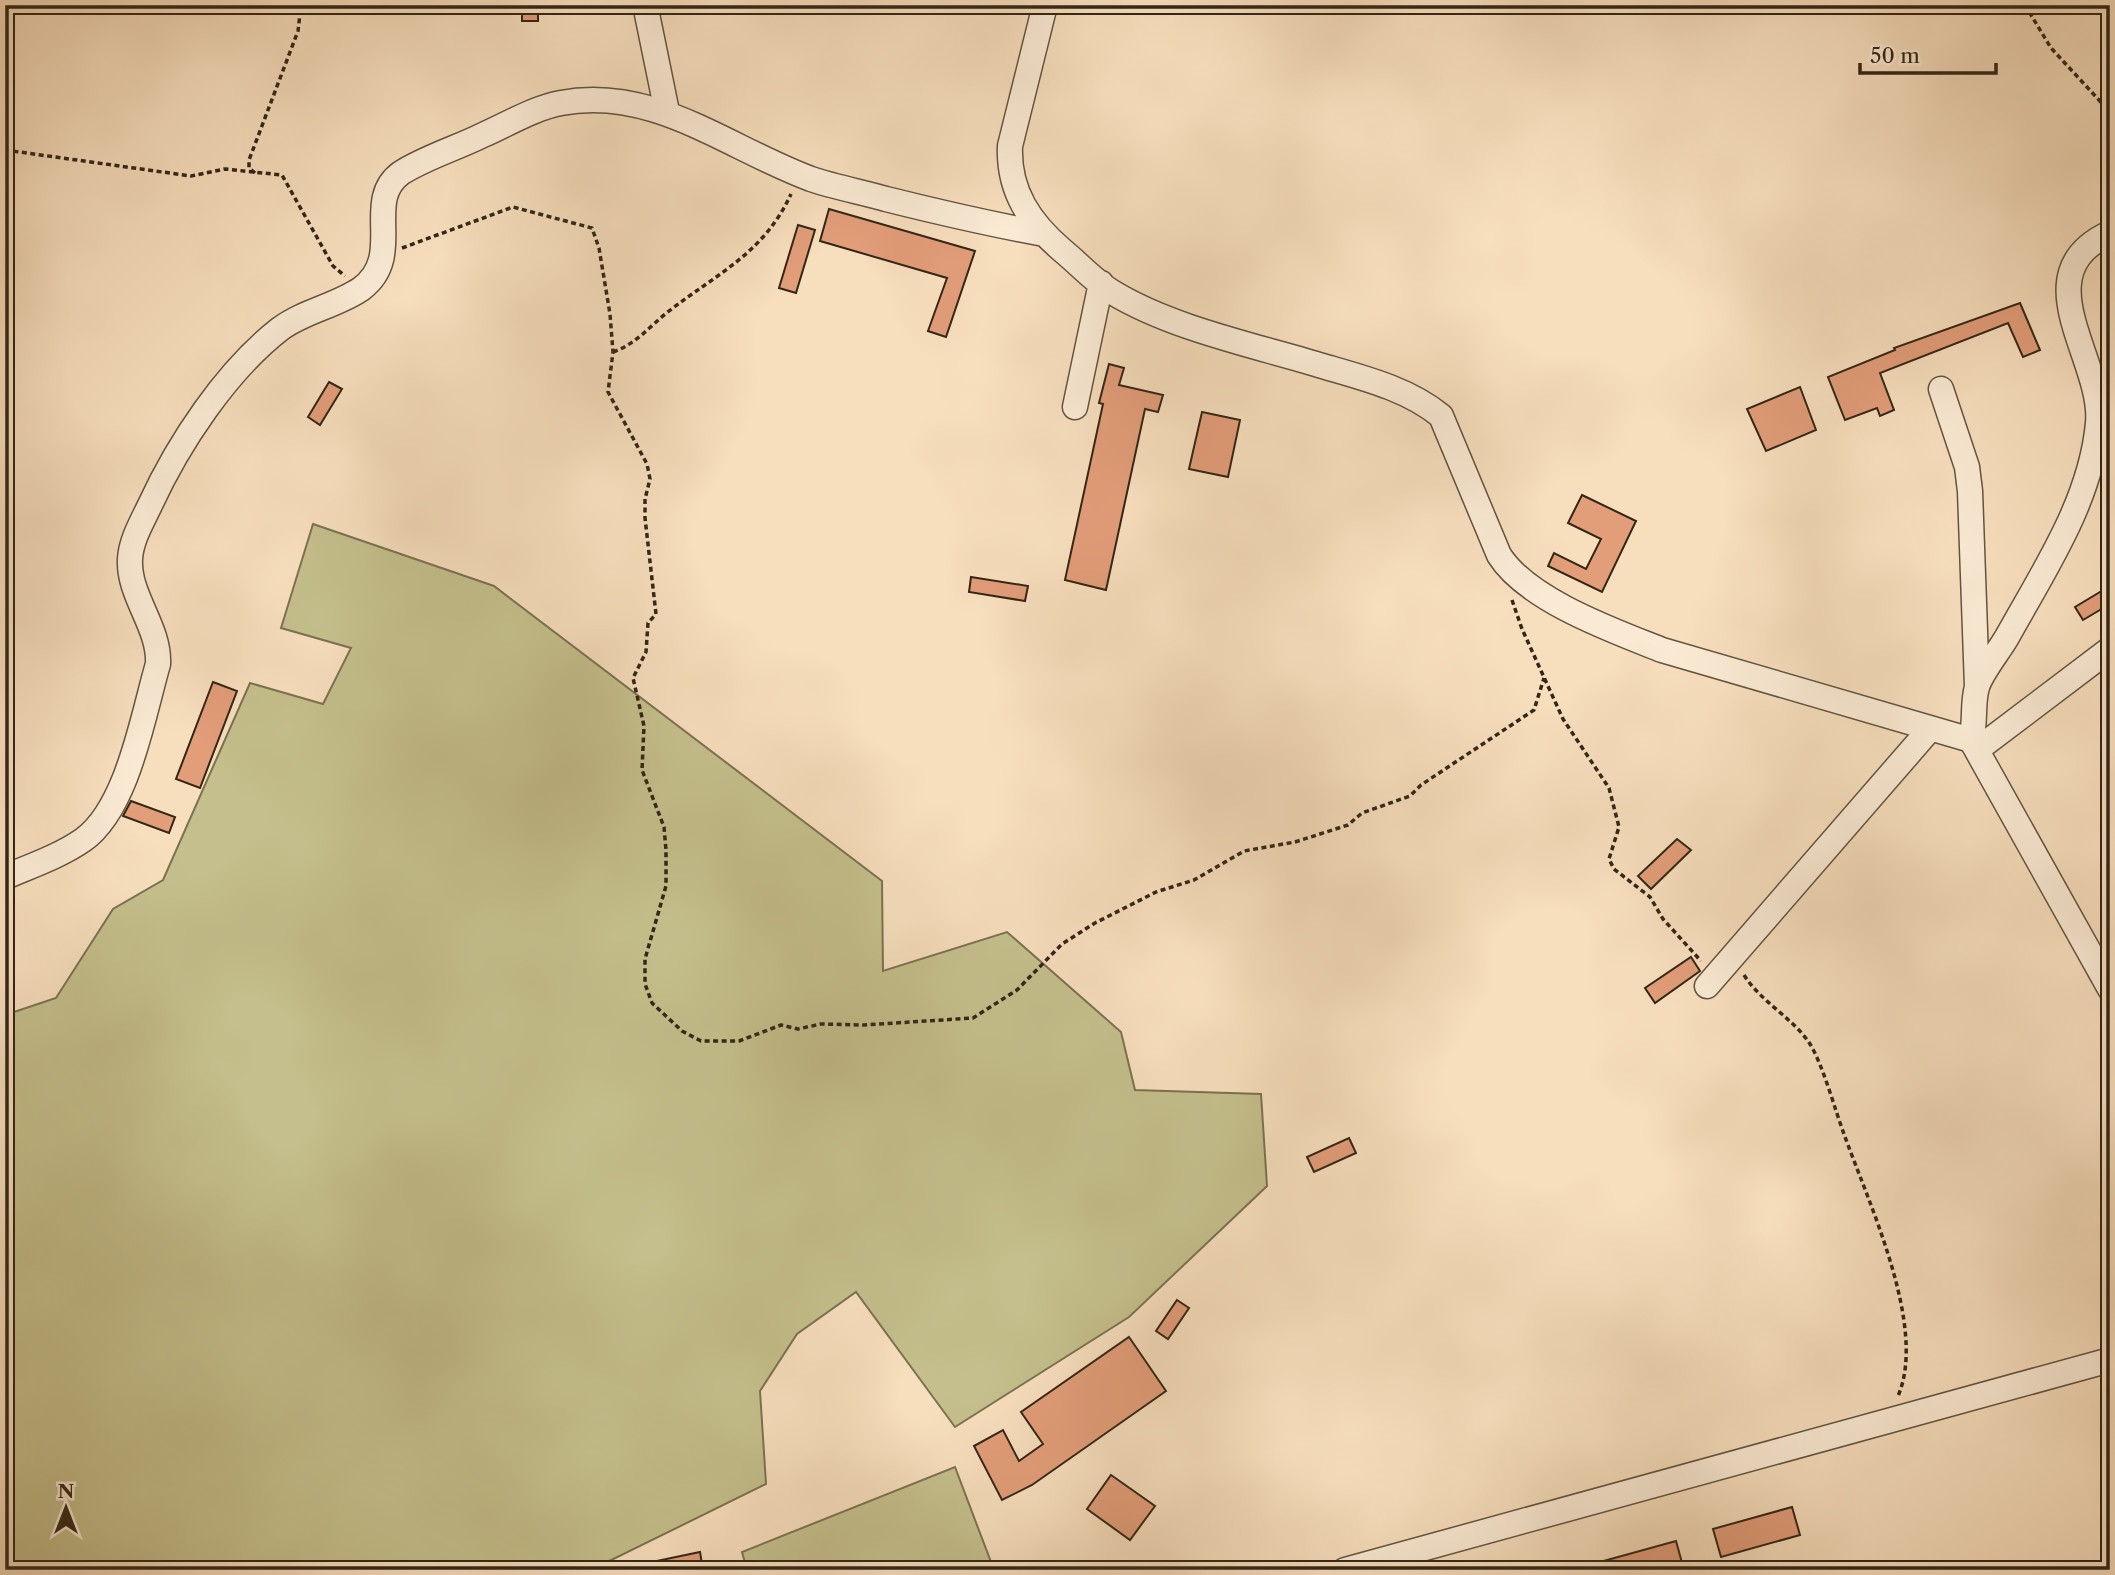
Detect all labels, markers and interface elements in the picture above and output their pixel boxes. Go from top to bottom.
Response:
scale bar [1860,32,1996,76]
text: 50 m [1870,43,1920,68]
north arrow [32,1474,102,1544]
text: N [58,1480,74,1503]

